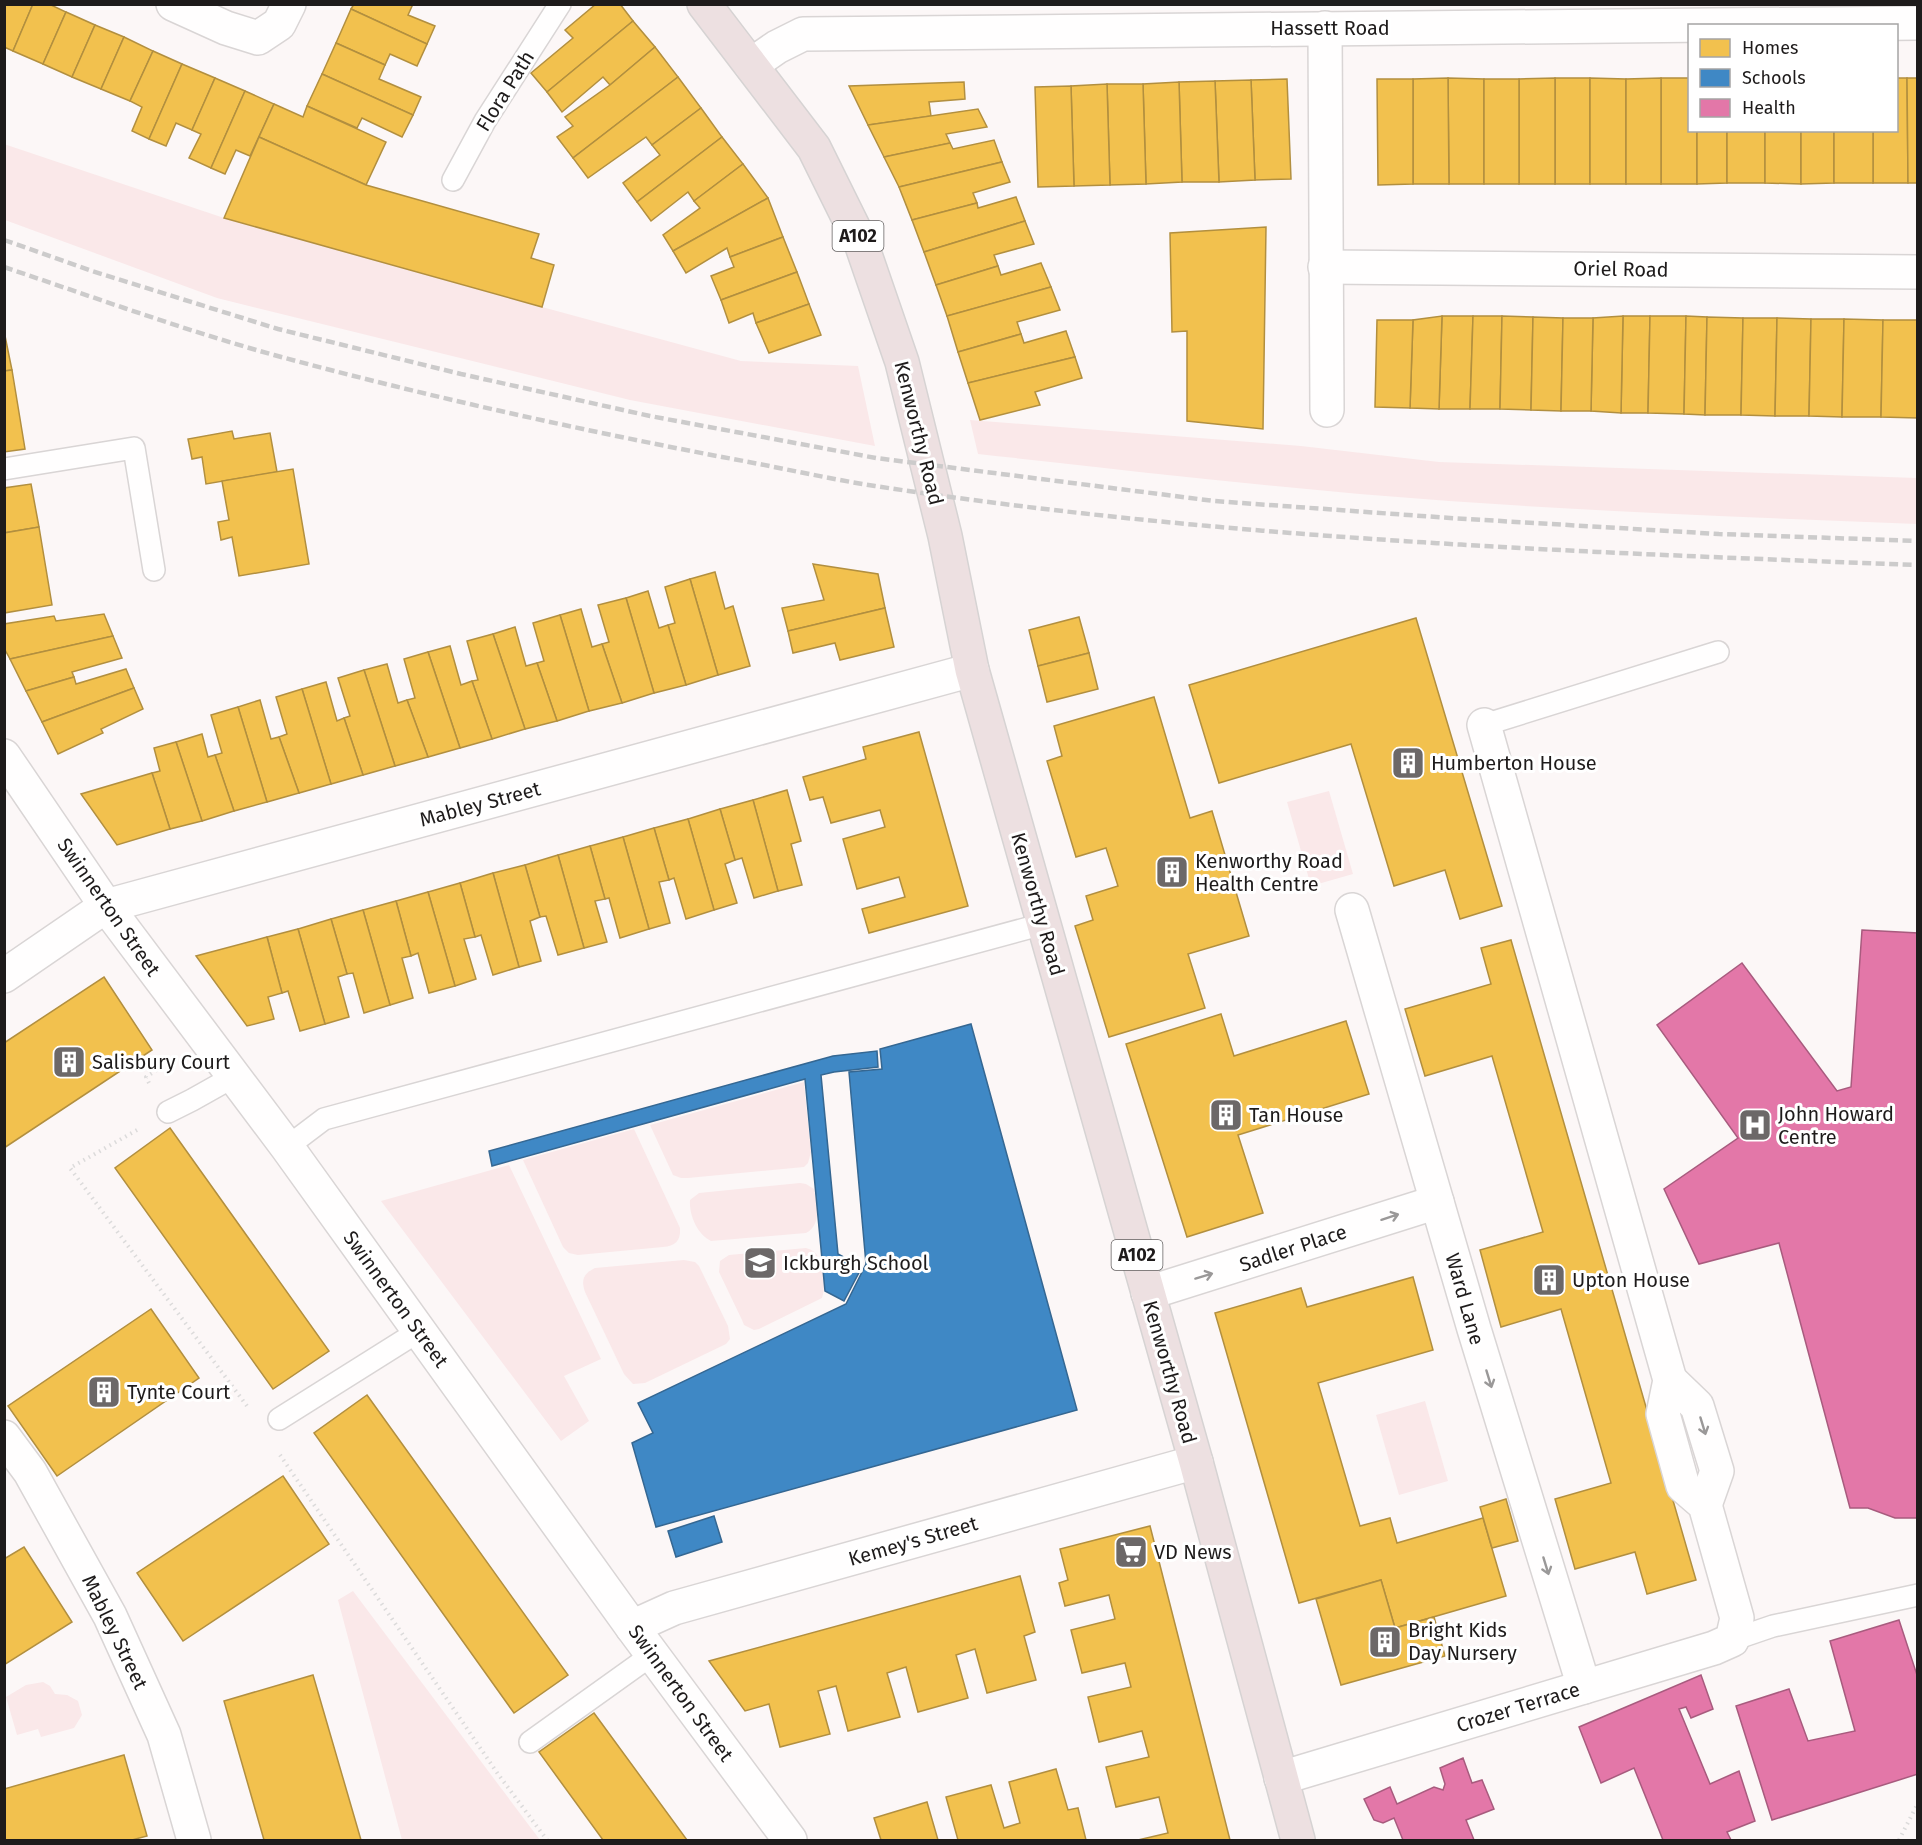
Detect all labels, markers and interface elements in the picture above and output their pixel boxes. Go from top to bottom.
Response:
street label: Hassett Road [1270,16,1390,40]
legend [1688,24,1898,132]
text: Homes [1742,37,1798,59]
street label: Flora Path [471,46,539,136]
text: Schools [1742,67,1806,89]
text: Health [1742,97,1796,119]
road number: A102 [832,221,884,251]
street label: Oriel Road [1573,256,1669,282]
street label: Kenworthy Road [889,358,949,508]
building icon: Humberton House [1390,745,1426,781]
place label: Humberton House [1431,751,1597,775]
street label: Mabley Street [417,776,544,832]
street label: Kenworthy Road [1006,830,1070,978]
street label: Swinnerton Street [52,833,166,981]
place label: Kenworthy Road Health Centre [1195,849,1343,896]
building icon: Kenworthy Road Health Centre [1154,854,1190,890]
building icon: Salisbury Court [51,1044,87,1080]
place label: Salisbury Court [92,1050,231,1074]
building icon: Tan House [1208,1097,1244,1133]
place label: John Howard Centre [1778,1102,1894,1149]
place label: Tan House [1249,1103,1343,1127]
hospital icon: John Howard Centre [1737,1107,1773,1143]
one-way arrow [1380,1211,1399,1222]
street label: Sadler Place [1236,1219,1350,1277]
street label: Swinnerton Street [338,1226,454,1373]
road number: A102 [1112,1240,1162,1270]
school or university icon: Ickburgh School [742,1245,778,1281]
street label: Ward Lane [1440,1250,1490,1348]
place label: Ickburgh School [783,1251,929,1275]
building icon: Upton House [1531,1262,1567,1298]
place label: Upton House [1572,1268,1690,1292]
one-way arrow [1194,1270,1213,1281]
street label: Kenworthy Road [1138,1298,1202,1446]
one-way arrow [1484,1369,1495,1388]
building icon: Tynte Court [86,1374,122,1410]
place label: Tynte Court [127,1380,231,1404]
one-way arrow [1698,1416,1709,1435]
street label: Kemey's Street [846,1511,981,1571]
supermarket icon: VD News [1113,1534,1149,1570]
place label: VD News [1154,1540,1232,1564]
one-way arrow [1541,1556,1552,1575]
street label: Mabley Street [77,1571,153,1694]
place label: Bright Kids Day Nursery [1408,1618,1517,1665]
street label: Swinnerton Street [623,1620,739,1767]
building icon: Bright Kids Day Nursery [1367,1624,1403,1660]
street label: Crozer Terrace [1453,1677,1583,1737]

